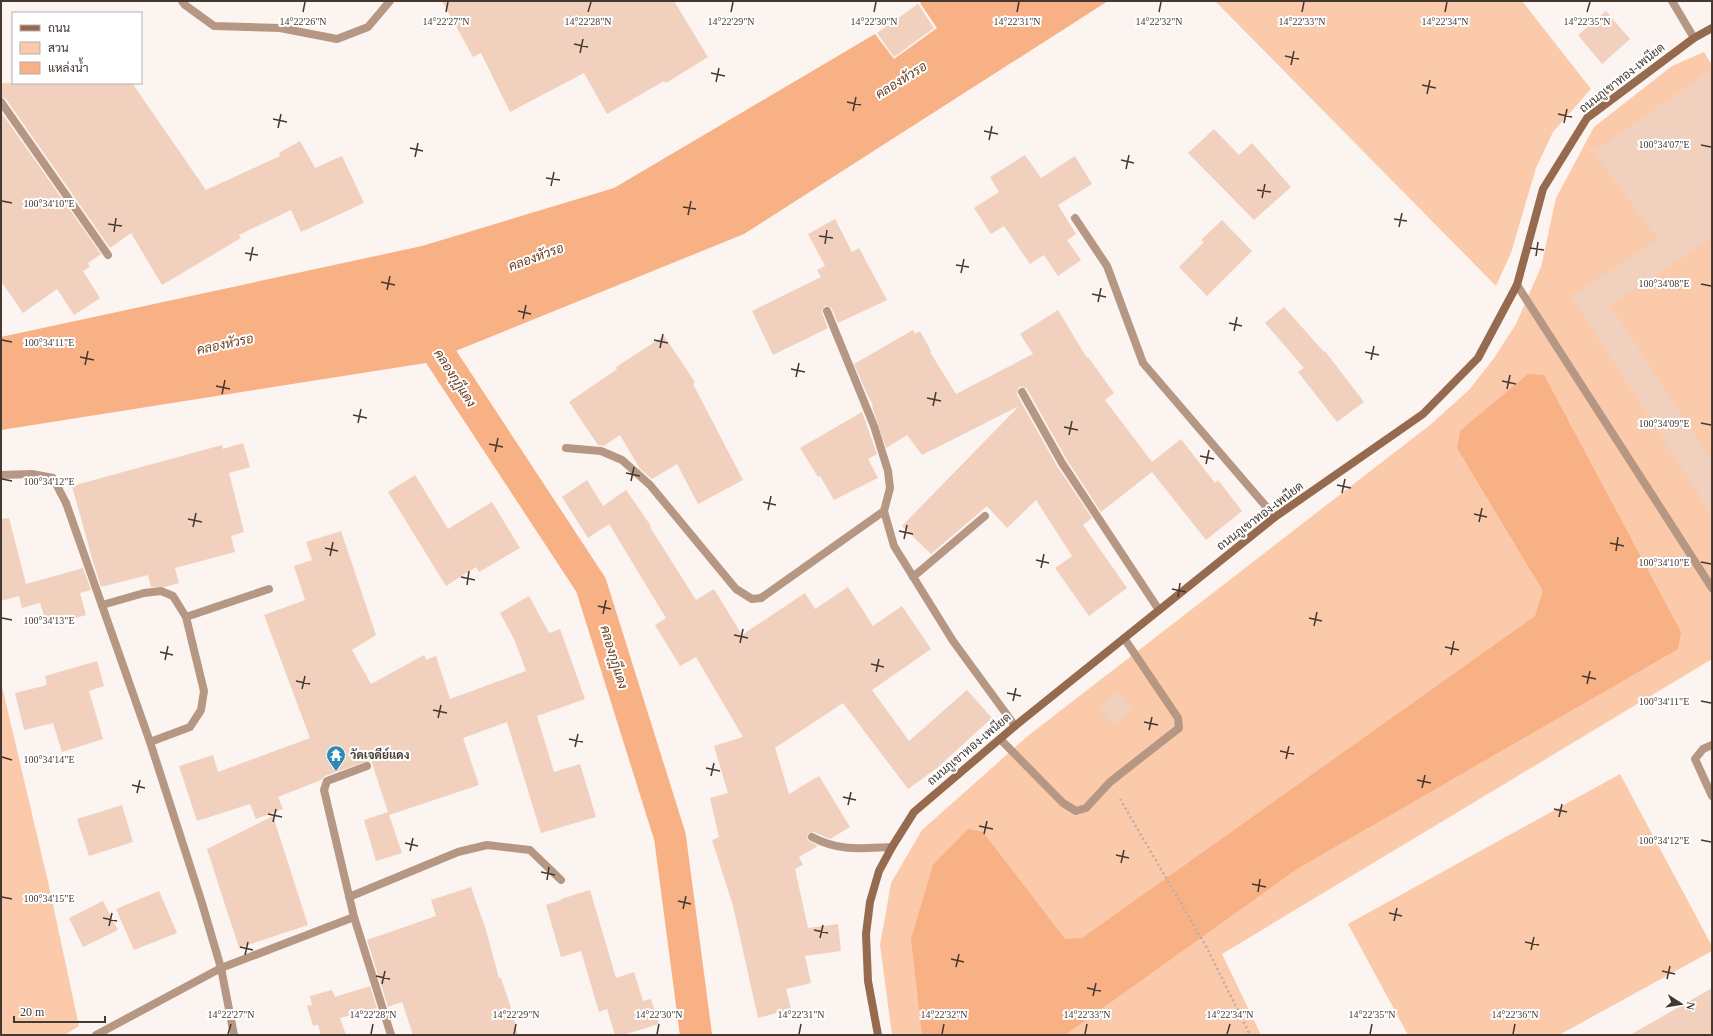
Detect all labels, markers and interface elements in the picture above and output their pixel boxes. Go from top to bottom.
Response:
legend [12,12,142,84]
text: 14°22'26"N [279,16,327,27]
text: 14°22'27"N [422,16,470,27]
text: 14°22'28"N [564,16,612,27]
text: 14°22'29"N [707,16,755,27]
text: 14°22'30"N [850,16,898,27]
text: 14°22'31"N [993,16,1041,27]
text: 14°22'32"N [1135,16,1183,27]
text: 14°22'33"N [1278,16,1326,27]
text: 14°22'34"N [1421,16,1469,27]
text: 14°22'35"N [1563,16,1611,27]
text: ถนน [48,21,71,35]
street label: ถนนภูเขาทอง-เพนียด [1576,39,1668,117]
text: สวน [48,41,69,55]
text: แหล่งน้ำ [48,57,88,75]
water label: คลองหัวรอ [873,58,930,102]
text: 100°34'07"E [1639,139,1690,150]
text: 100°34'10"E [24,198,75,209]
water label: คลองหัวรอ [506,240,566,274]
text: 100°34'08"E [1639,278,1690,289]
water label: คลองหัวรอ [195,331,255,357]
text: 100°34'11"E [24,337,74,348]
water label: คลองกุฎีแดง [429,345,481,411]
text: 100°34'09"E [1639,418,1690,429]
text: 100°34'12"E [24,476,75,487]
street label: ถนนภูเขาทอง-เพนียด [1213,478,1307,554]
text: 100°34'10"E [1639,557,1690,568]
text: 100°34'13"E [24,615,75,626]
water label: คลองกุฎีแดง [595,623,633,691]
text: 100°34'11"E [1639,696,1689,707]
street label: ถนนภูเขาทอง-เพนียด [924,709,1014,789]
temple icon: วัดเจดีย์แดง [325,744,347,772]
place label: วัดเจดีย์แดง [350,747,410,762]
text: 100°34'14"E [24,754,75,765]
text: 100°34'12"E [1639,835,1690,846]
text: 100°34'15"E [24,893,75,904]
north arrow [1661,984,1701,1024]
scale bar [14,998,105,1024]
text: N [1684,1001,1697,1011]
text: 20 m [20,1005,45,1019]
text: 14°22'27"N [207,1009,255,1020]
text: 14°22'28"N [349,1009,397,1020]
text: 14°22'29"N [492,1009,540,1020]
text: 14°22'30"N [635,1009,683,1020]
text: 14°22'31"N [777,1009,825,1020]
text: 14°22'32"N [920,1009,968,1020]
text: 14°22'33"N [1063,1009,1111,1020]
text: 14°22'34"N [1206,1009,1254,1020]
text: 14°22'35"N [1348,1009,1396,1020]
text: 14°22'36"N [1491,1009,1539,1020]

